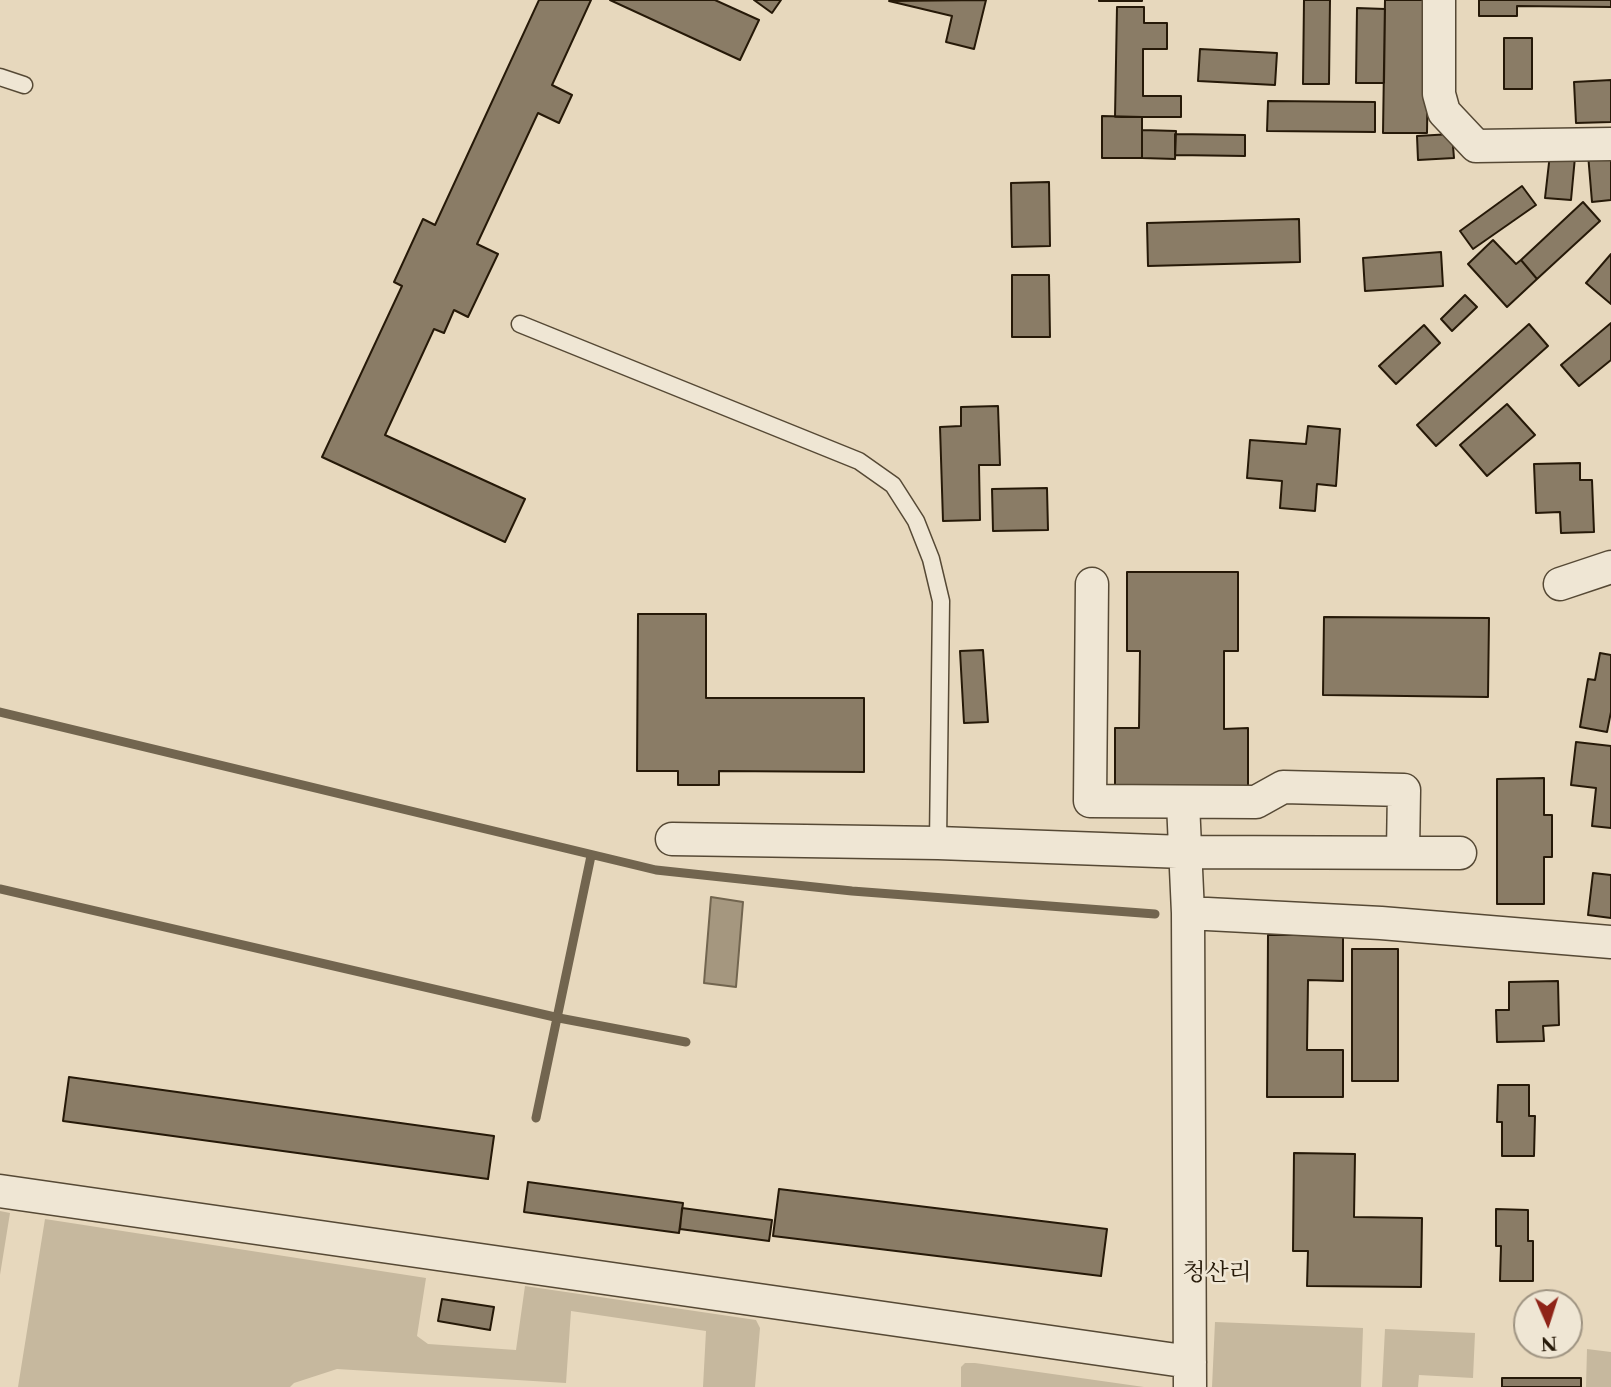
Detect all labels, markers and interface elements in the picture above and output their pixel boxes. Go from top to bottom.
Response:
district label: 청산리 [1182,1259,1252,1287]
north arrow [1513,1289,1583,1359]
text: N [1540,1332,1558,1355]

